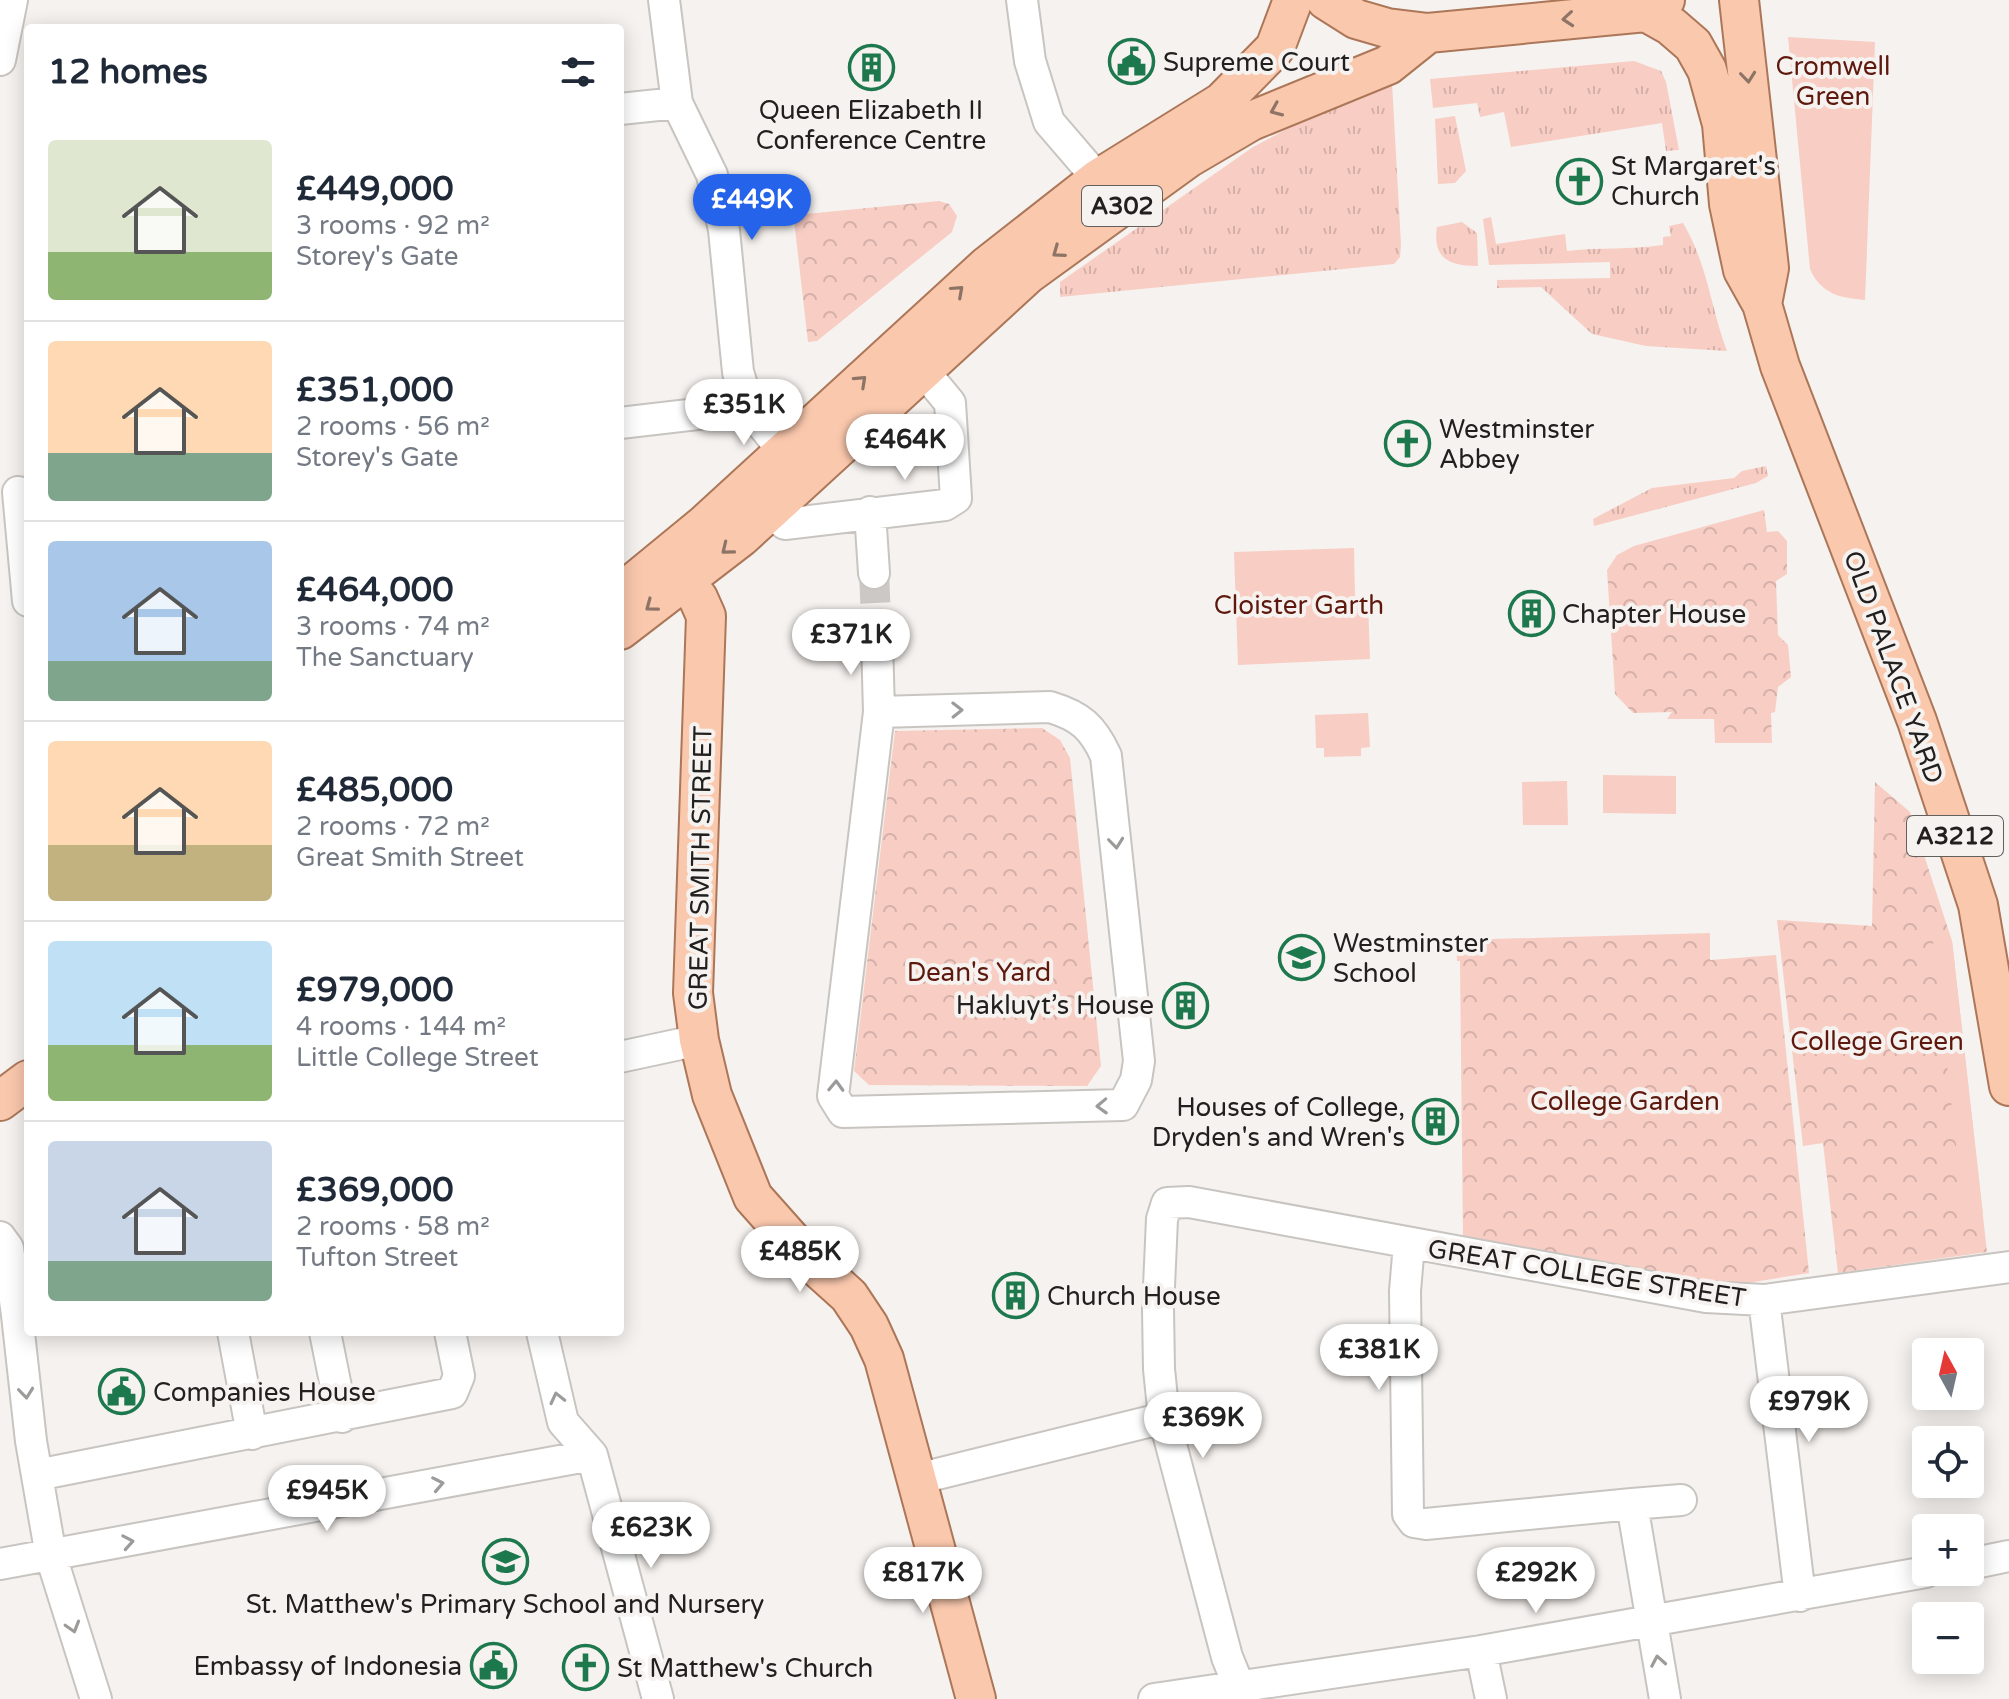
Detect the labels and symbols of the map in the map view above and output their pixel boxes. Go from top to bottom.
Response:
one-way arrow [1561,10,1574,27]
public building icon: Supreme Court [1108,38,1156,86]
building icon: Queen Elizabeth II Conference Centre [847,43,895,91]
place label: Supreme Court [1163,47,1350,78]
park label: Cromwell Green [1776,51,1890,112]
one-way arrow [1739,71,1756,84]
place label: Queen Elizabeth II Conference Centre [756,95,986,156]
one-way arrow [1270,101,1284,117]
place label: St Margaret's Church [1611,151,1776,212]
church icon: St Margaret's Church [1556,157,1604,205]
pin: £449K [696,174,808,242]
road number: A302 [1082,186,1162,226]
one-way arrow [1053,242,1067,257]
one-way arrow [949,286,963,301]
one-way arrow [852,375,866,390]
pin: £351K [688,379,800,447]
pin: £464K [849,414,961,482]
place label: Westminster Abbey [1439,414,1594,475]
church icon: Westminster Abbey [1384,420,1432,468]
one-way arrow [721,539,736,553]
street label: OLD PALACE YARD [1837,547,1950,788]
park label: Cloister Garth [1214,590,1384,621]
building icon: Chapter House [1507,590,1555,638]
one-way arrow [646,596,660,611]
place label: Chapter House [1562,599,1746,630]
pin: £371K [795,609,907,677]
one-way arrow [951,701,964,718]
street label: GREAT SMITH STREET [683,725,718,1010]
road number: A3212 [1907,816,2003,856]
one-way arrow [1107,836,1124,850]
place label: Westminster School [1333,928,1488,989]
school or university icon: Westminster School [1278,934,1326,982]
park label: Dean's Yard [907,957,1051,988]
building icon: Hakluyt’s House [1161,981,1209,1029]
place label: Hakluyt’s House [956,990,1154,1021]
park label: College Green [1790,1026,1964,1057]
one-way arrow [827,1079,844,1092]
park label: College Garden [1530,1086,1720,1117]
place label: Houses of College, Dryden's and Wren's [1152,1092,1405,1153]
one-way arrow [1095,1098,1108,1115]
building icon: Houses of College, Dryden's and Wren's [1412,1098,1460,1146]
pin: £485K [744,1226,856,1294]
street label: GREAT COLLEGE STREET [1426,1233,1748,1314]
building icon: Church House [992,1272,1040,1320]
place label: Church House [1047,1281,1221,1312]
pin: £381K [1323,1324,1435,1392]
north arrow [1912,1338,1984,1410]
public building icon: Companies House [98,1368,146,1416]
pin: £979K [1753,1376,1865,1444]
place label: Companies House [153,1377,376,1408]
one-way arrow [17,1387,34,1400]
one-way arrow [549,1392,566,1406]
pin: £369K [1147,1392,1259,1460]
pin: £945K [271,1465,383,1533]
one-way arrow [432,1476,445,1493]
pin: £623K [595,1502,707,1570]
one-way arrow [121,1534,135,1551]
school or university icon: St. Matthew's Primary School and Nursery [481,1537,529,1585]
pin: £817K [867,1547,979,1615]
pin: £292K [1480,1547,1592,1615]
place label: St. Matthew's Primary School and Nursery [246,1589,764,1620]
one-way arrow [64,1620,80,1634]
public building icon: Embassy of Indonesia [469,1642,517,1690]
church icon: St Matthew's Church [562,1644,610,1692]
place label: Embassy of Indonesia [193,1651,462,1682]
place label: St Matthew's Church [617,1653,873,1684]
one-way arrow [1650,1654,1667,1667]

